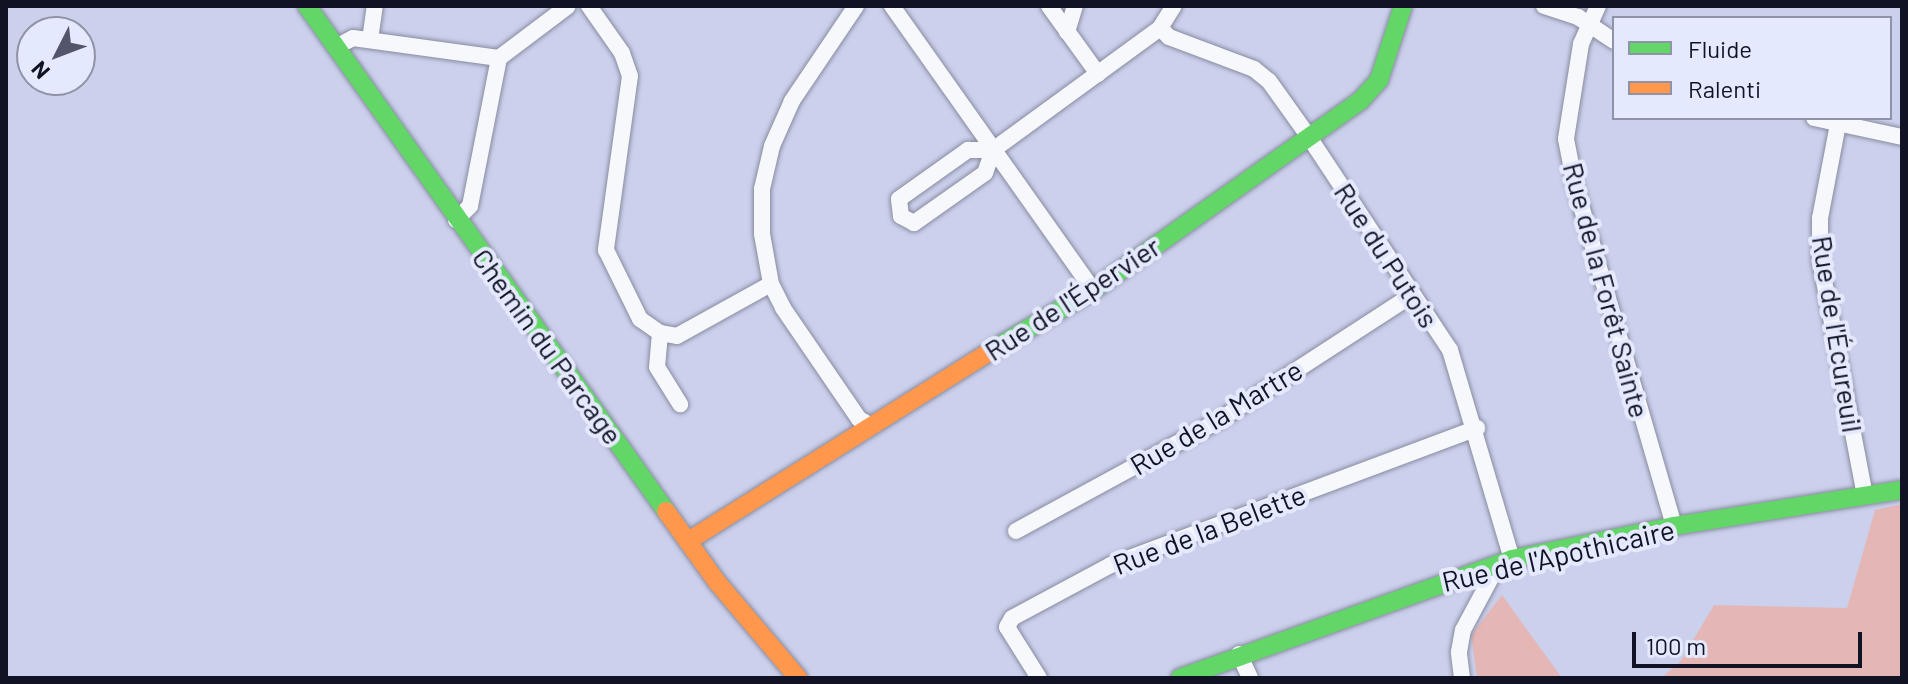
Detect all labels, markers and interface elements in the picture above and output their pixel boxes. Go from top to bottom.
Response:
north arrow [16,16,96,96]
legend [1612,16,1892,120]
text: Fluide [1688,34,1752,63]
text: N [25,57,54,85]
text: Ralenti [1688,74,1761,103]
street label: Rue de la Forêt Sainte [1557,159,1657,421]
street label: Rue du Putois [1328,176,1446,334]
street label: Rue de l'Épervier [978,229,1166,367]
street label: Rue de l'Écureuil [1806,233,1870,435]
street label: Chemin du Parcage [466,242,630,450]
street label: Rue de la Martre [1124,352,1308,482]
street label: Rue de la Belette [1108,477,1310,581]
street label: Rue de l'Apothicaire [1438,512,1678,598]
scale bar [1636,616,1866,666]
text: 100 m [1646,631,1706,660]

